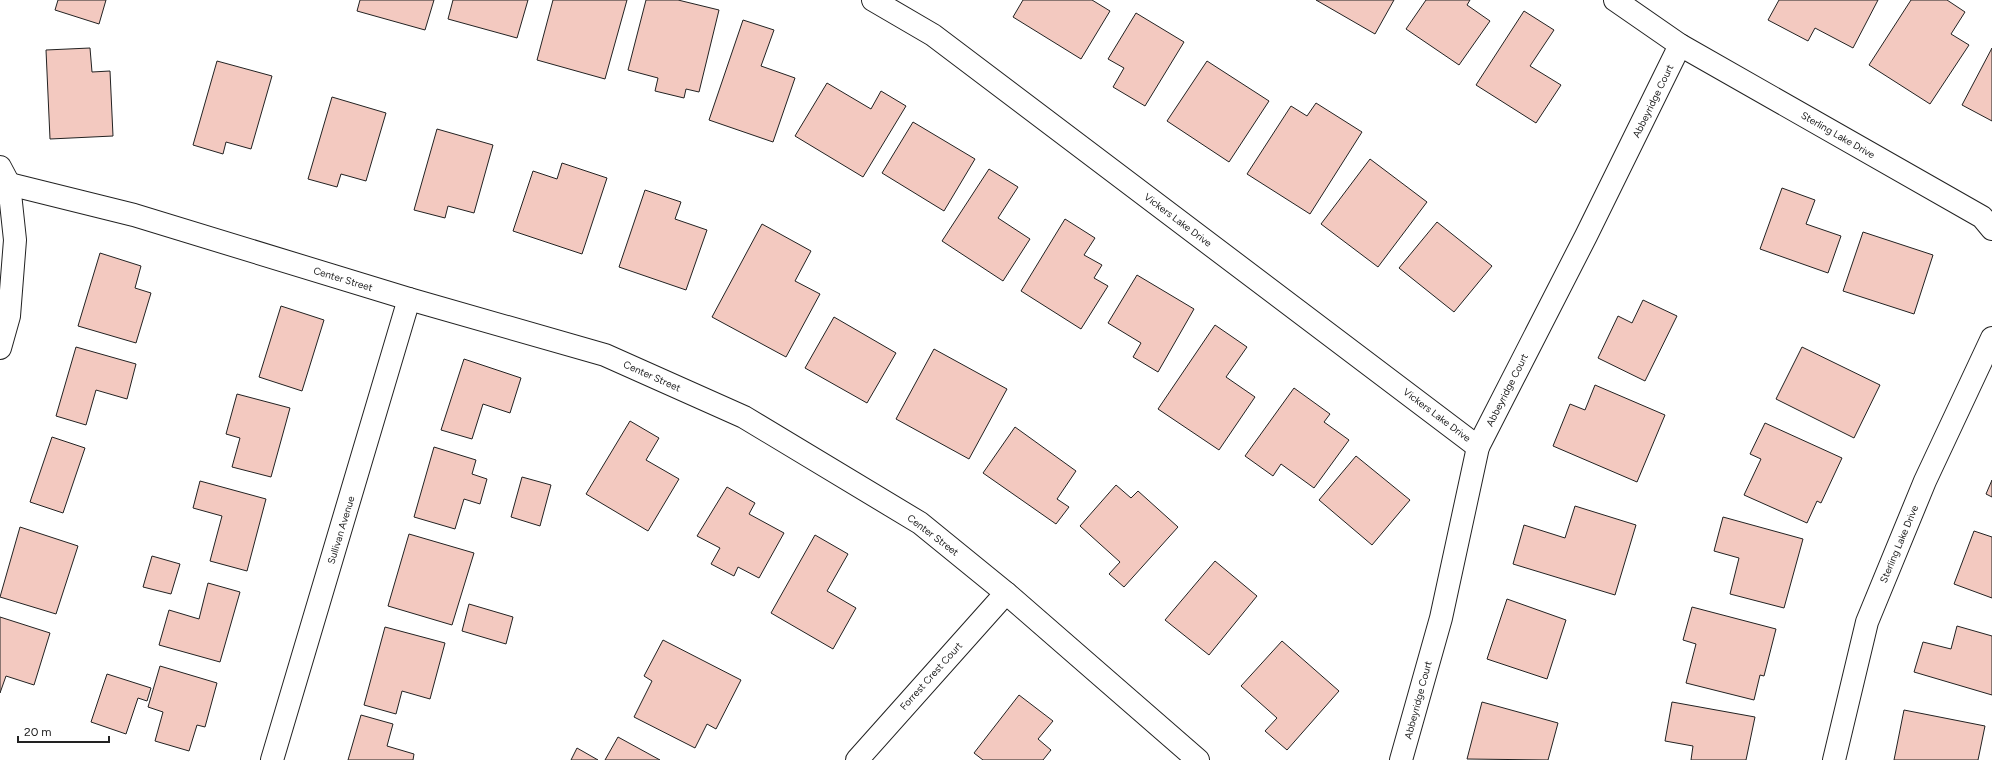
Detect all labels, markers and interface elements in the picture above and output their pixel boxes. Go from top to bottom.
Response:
street label: Abbeyridge Court [1630,62,1677,140]
street label: Sterling Lake Drive [1799,109,1878,162]
street label: Vickers Lake Drive [1142,190,1215,250]
street label: Center Street [312,264,374,294]
street label: Abbeyridge Court [1483,351,1531,429]
street label: Center Street [621,358,683,394]
street label: Vickers Lake Drive [1401,385,1474,445]
street label: Sullivan Avenue [324,494,358,566]
street label: Sterling Lake Drive [1877,503,1921,585]
street label: Center Street [905,511,962,559]
street label: Forrest Crest Court [897,639,965,713]
street label: Abbeyridge Court [1401,659,1435,740]
scale bar [18,718,109,744]
text: 20 m [24,725,52,739]

